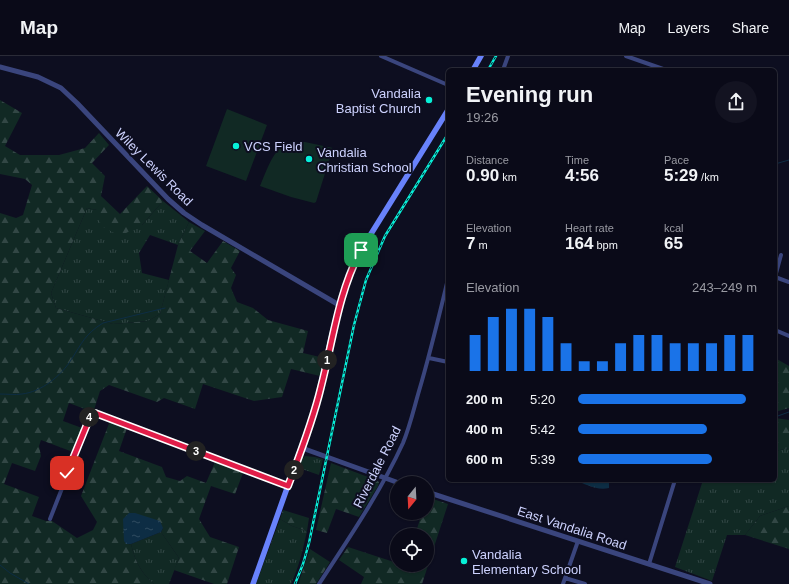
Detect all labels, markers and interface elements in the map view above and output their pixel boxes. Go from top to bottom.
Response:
text: Map [20,17,58,38]
text: Map [618,20,646,36]
text: Layers [668,20,710,36]
text: Share [732,20,769,36]
button: share [715,81,757,123]
text: Evening run [466,82,593,107]
place label: Vandalia Baptist Church [336,86,422,116]
marker: Vandalia Baptist Church [424,95,434,105]
text: 19:26 [466,110,499,125]
street label: Wiley Lewis Road [112,125,196,209]
place label: VCS Field [244,139,303,154]
marker: VCS Field [231,141,241,151]
place label: Vandalia Christian School [317,145,412,175]
marker: Vandalia Christian School [304,154,314,164]
text: Distance [466,154,509,166]
text: Time [565,154,589,166]
text: Pace [664,154,689,166]
text: 0.90 [466,166,499,185]
text: 4:56 [565,166,599,185]
text: 5:29 [664,166,698,185]
text: km [499,171,517,183]
text: /km [698,171,719,183]
text: Elevation [466,222,511,234]
text: Heart rate [565,222,614,234]
text: kcal [664,222,684,234]
pin [344,233,378,267]
text: 7 [466,234,475,253]
text: 164 [565,234,593,253]
text: 65 [664,234,683,253]
icon: arrive [350,239,372,261]
text: m [475,239,488,251]
text: bpm [593,239,618,251]
text: Elevation [466,280,519,295]
text: 243–249 m [692,280,757,295]
pin: 1 [317,350,337,370]
text: 1 [324,354,330,366]
text: 200 m [466,392,503,407]
text: 5:20 [530,392,555,407]
pin: 4 [79,407,99,427]
text: 4 [86,411,92,423]
text: 400 m [466,422,503,437]
text: 5:42 [530,422,555,437]
street label: Riverdale Road [350,424,404,510]
pin: 3 [186,441,206,461]
text: 3 [193,445,199,457]
text: 600 m [466,452,503,467]
text: 5:39 [530,452,555,467]
pin [50,456,84,490]
pin: 2 [284,460,304,480]
icon: check [56,462,78,484]
text: 2 [291,464,297,476]
north arrow [390,476,434,520]
map controls [390,476,434,572]
street label: East Vandalia Road [515,503,629,553]
button: locate [390,528,434,572]
place label: Vandalia Elementary School [472,547,581,577]
marker: Vandalia Elementary School [459,556,469,566]

